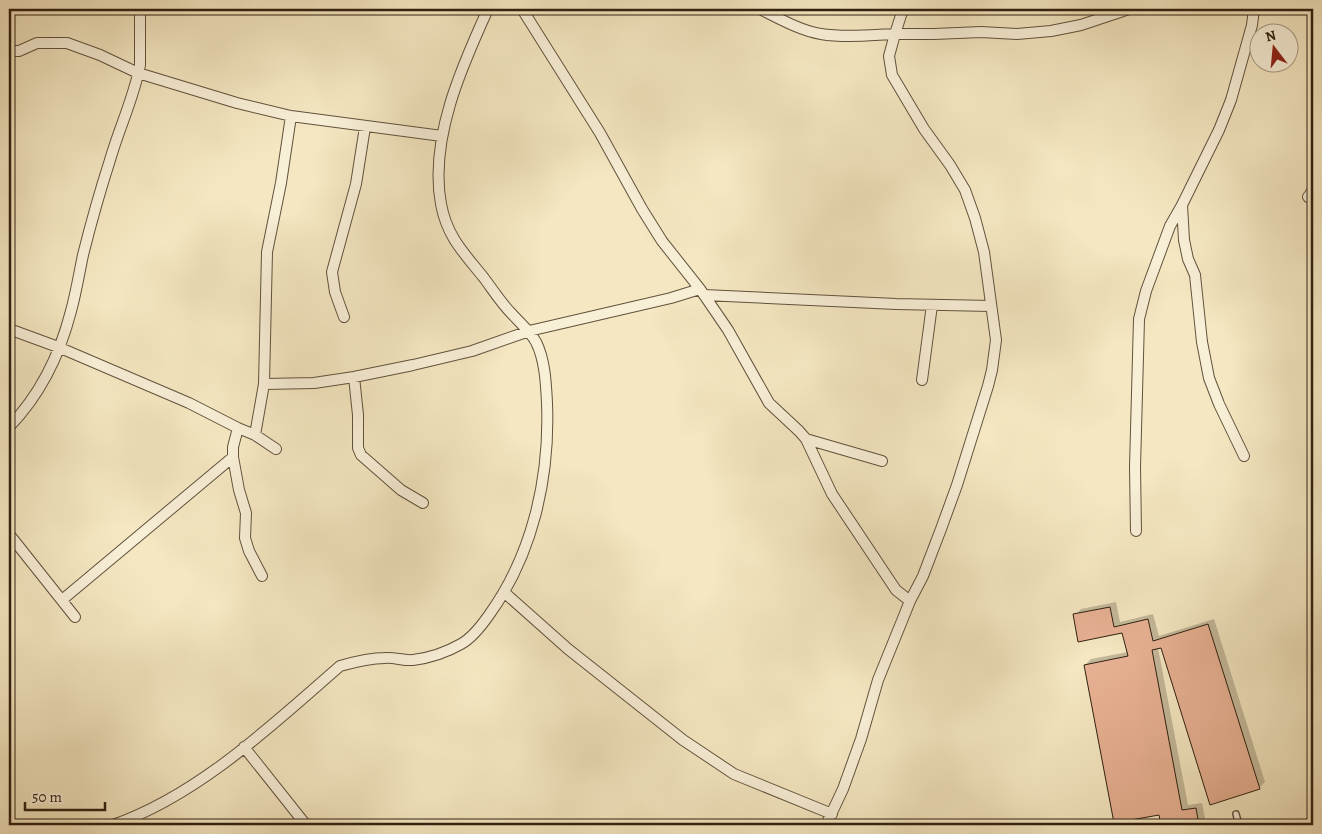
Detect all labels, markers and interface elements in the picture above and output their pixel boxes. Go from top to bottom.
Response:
north arrow [1250,22,1300,72]
text: N [1263,25,1278,47]
scale bar [25,779,105,811]
text: 50 m [32,787,62,807]

